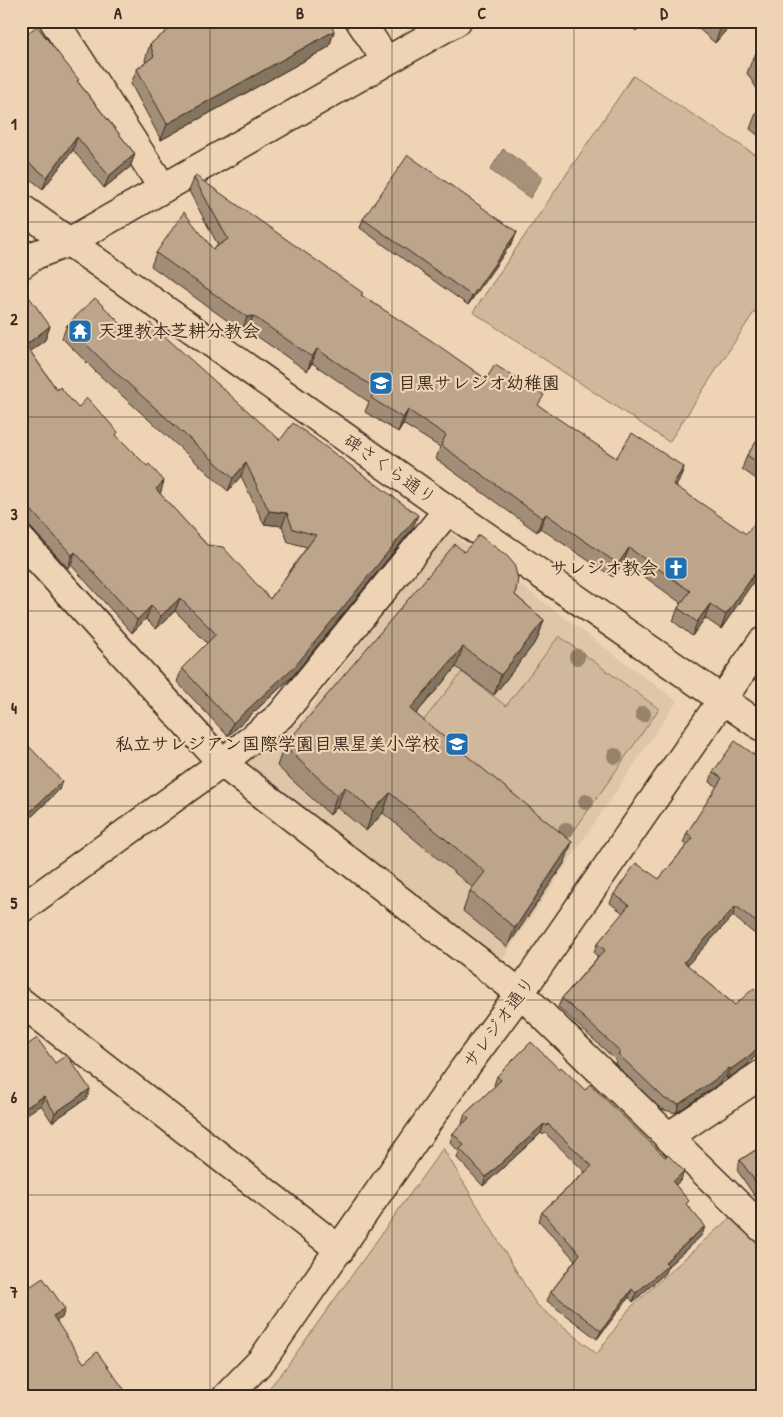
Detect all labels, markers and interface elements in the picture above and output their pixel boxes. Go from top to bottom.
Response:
text: A [114,2,122,24]
text: B [296,2,304,24]
text: C [478,2,487,24]
text: D [660,2,668,24]
text: 1 [11,113,17,135]
text: 2 [10,308,18,330]
temple icon: 天理教本芝耕分教会 [67,318,93,344]
place label: 天理教本芝耕分教会 [98,318,260,343]
school or university icon: 目黒サレジオ幼稚園 [368,370,394,396]
place label: 目黒サレジオ幼稚園 [398,370,560,395]
street label: 碑さくら通り [339,427,442,510]
text: 3 [10,503,18,525]
place label: サレジオ教会 [550,555,658,580]
church icon: サレジオ教会 [663,555,689,581]
text: 4 [11,697,17,719]
place label: 私立サレジアン国際学園目黒星美小学校 [115,731,440,756]
school or university icon: 私立サレジアン国際学園目黒星美小学校 [444,731,470,757]
text: 5 [11,892,18,914]
street label: サレジオ通り [457,971,540,1073]
text: 6 [11,1086,18,1108]
text: 7 [9,1281,18,1303]

